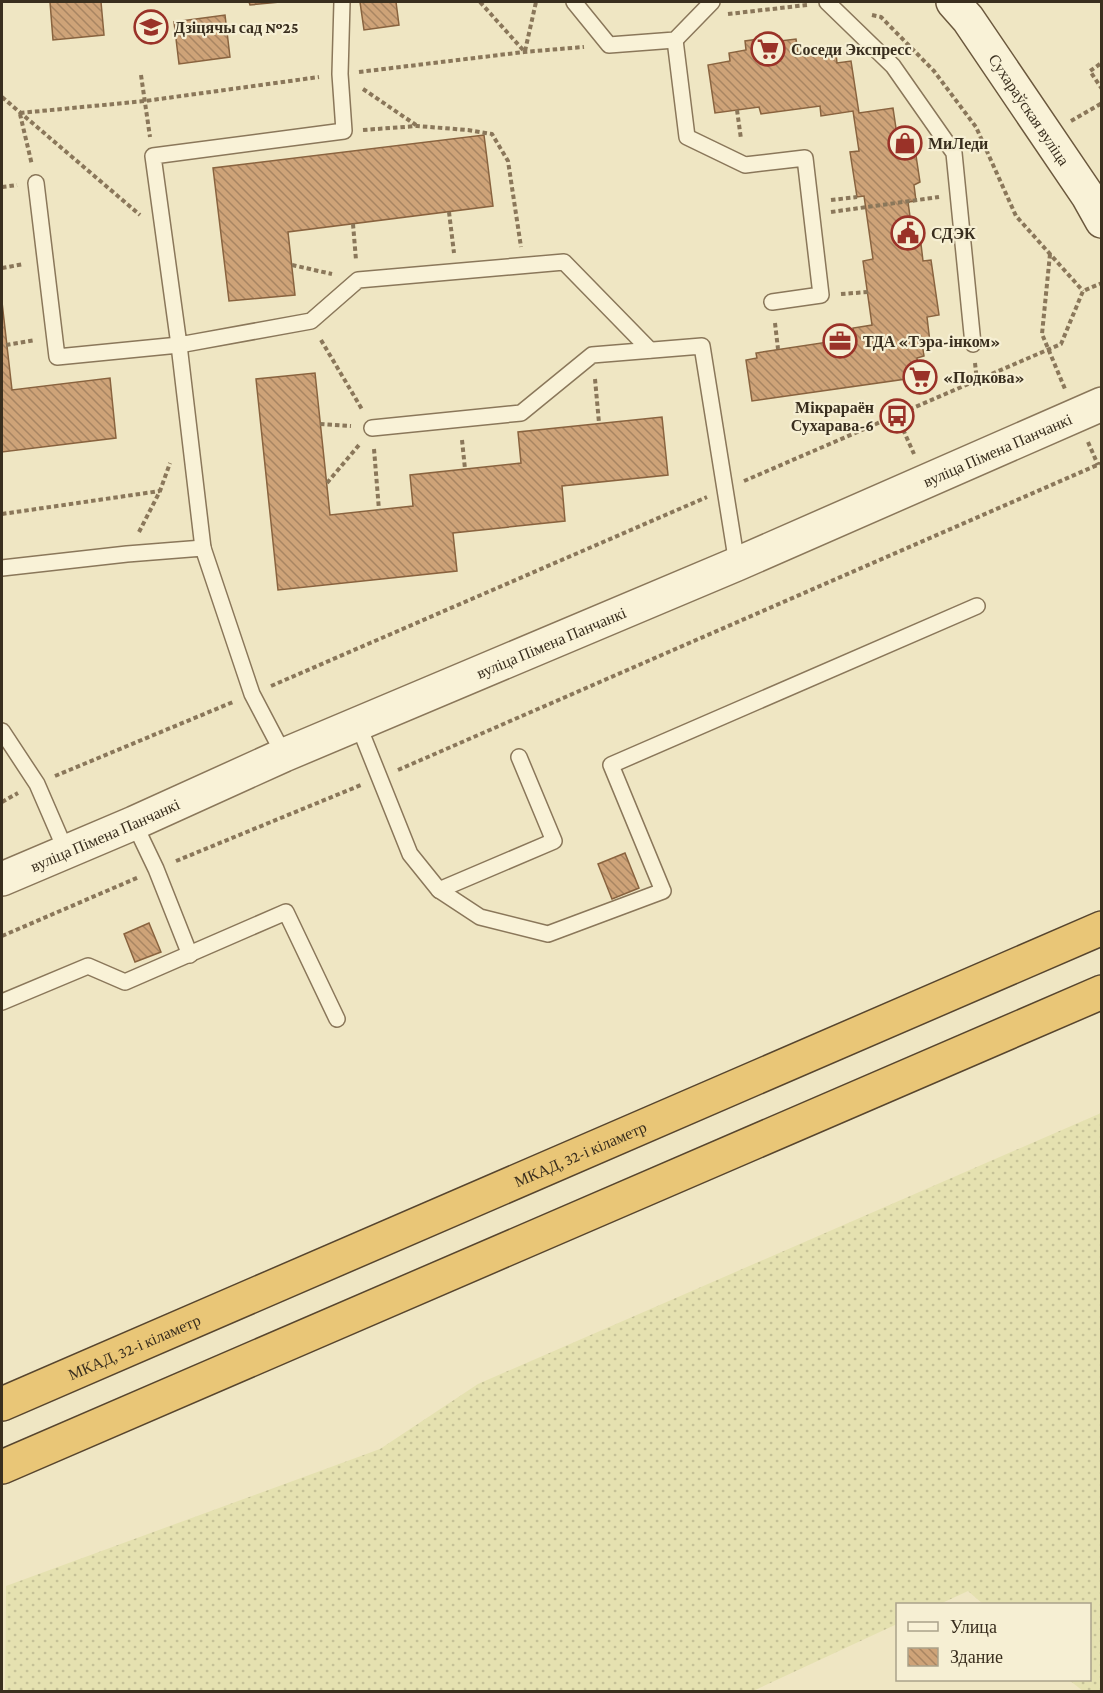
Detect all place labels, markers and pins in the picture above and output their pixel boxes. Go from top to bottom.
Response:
school or university icon: Дзіцячы сад №25 [133,9,169,45]
place label: Дзіцячы сад №25 [174,19,299,37]
supermarket icon: Соседи Экспресс [750,31,786,67]
place label: Соседи Экспресс [791,41,912,59]
shop icon: МиЛеди [887,125,923,161]
place label: МиЛеди [928,135,988,152]
public building icon: СДЭК [890,215,926,251]
place label: СДЭК [931,225,976,243]
office icon: ТДА «Тэра-інком» [822,323,858,359]
place label: ТДА «Тэра-інком» [863,333,1000,351]
supermarket icon: «Подкова» [902,359,938,395]
place label: «Подкова» [943,369,1024,386]
bus stop icon: Мікрараён Сухарава-6 [879,398,915,434]
place label: Мікрараён Сухарава-6 [791,399,874,435]

